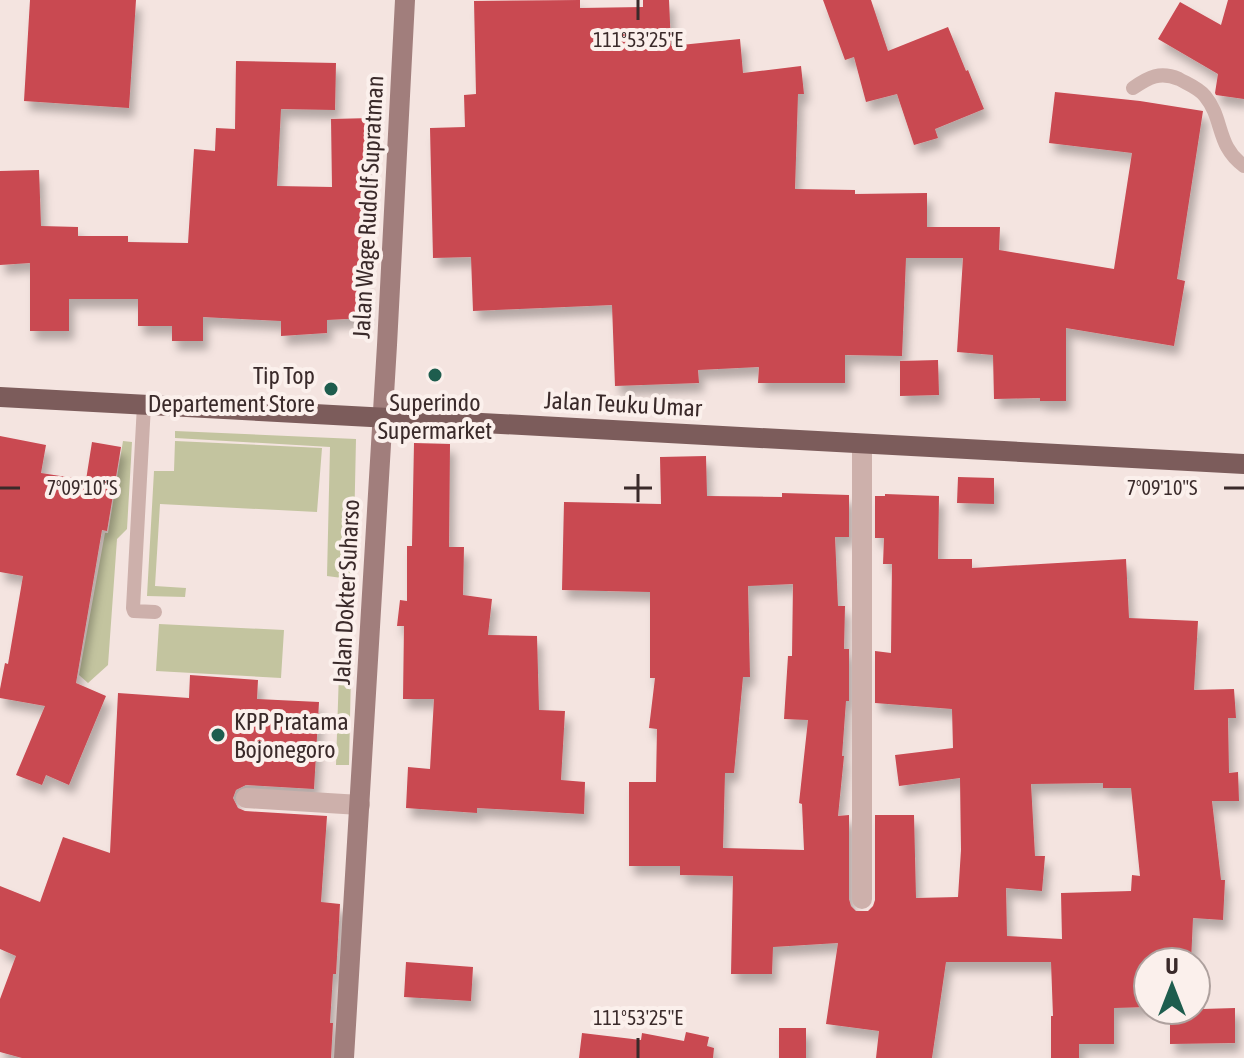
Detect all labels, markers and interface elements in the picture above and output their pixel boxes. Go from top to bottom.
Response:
text: 111°53'25"E [593,28,683,51]
street label: Jalan Wage Rudolf Supratman [348,75,388,339]
place label: Tip Top Departement Store [148,362,315,417]
marker: Superindo Supermarket [426,366,444,384]
marker: Tip Top Departement Store [322,380,340,398]
street label: Jalan Teuku Umar [543,386,704,422]
place label: Superindo Supermarket [378,389,492,444]
text: 7°09'10"S [47,476,117,499]
text: 7°09'10"S [1127,476,1197,499]
street label: Jalan Dokter Suharso [328,499,364,685]
place label: KPP Pratama Bojonegoro [234,708,349,763]
marker: KPP Pratama Bojonegoro [209,726,227,744]
north arrow [1132,946,1212,1026]
text: U [1166,953,1178,979]
text: 111°53'25"E [593,1006,683,1029]

